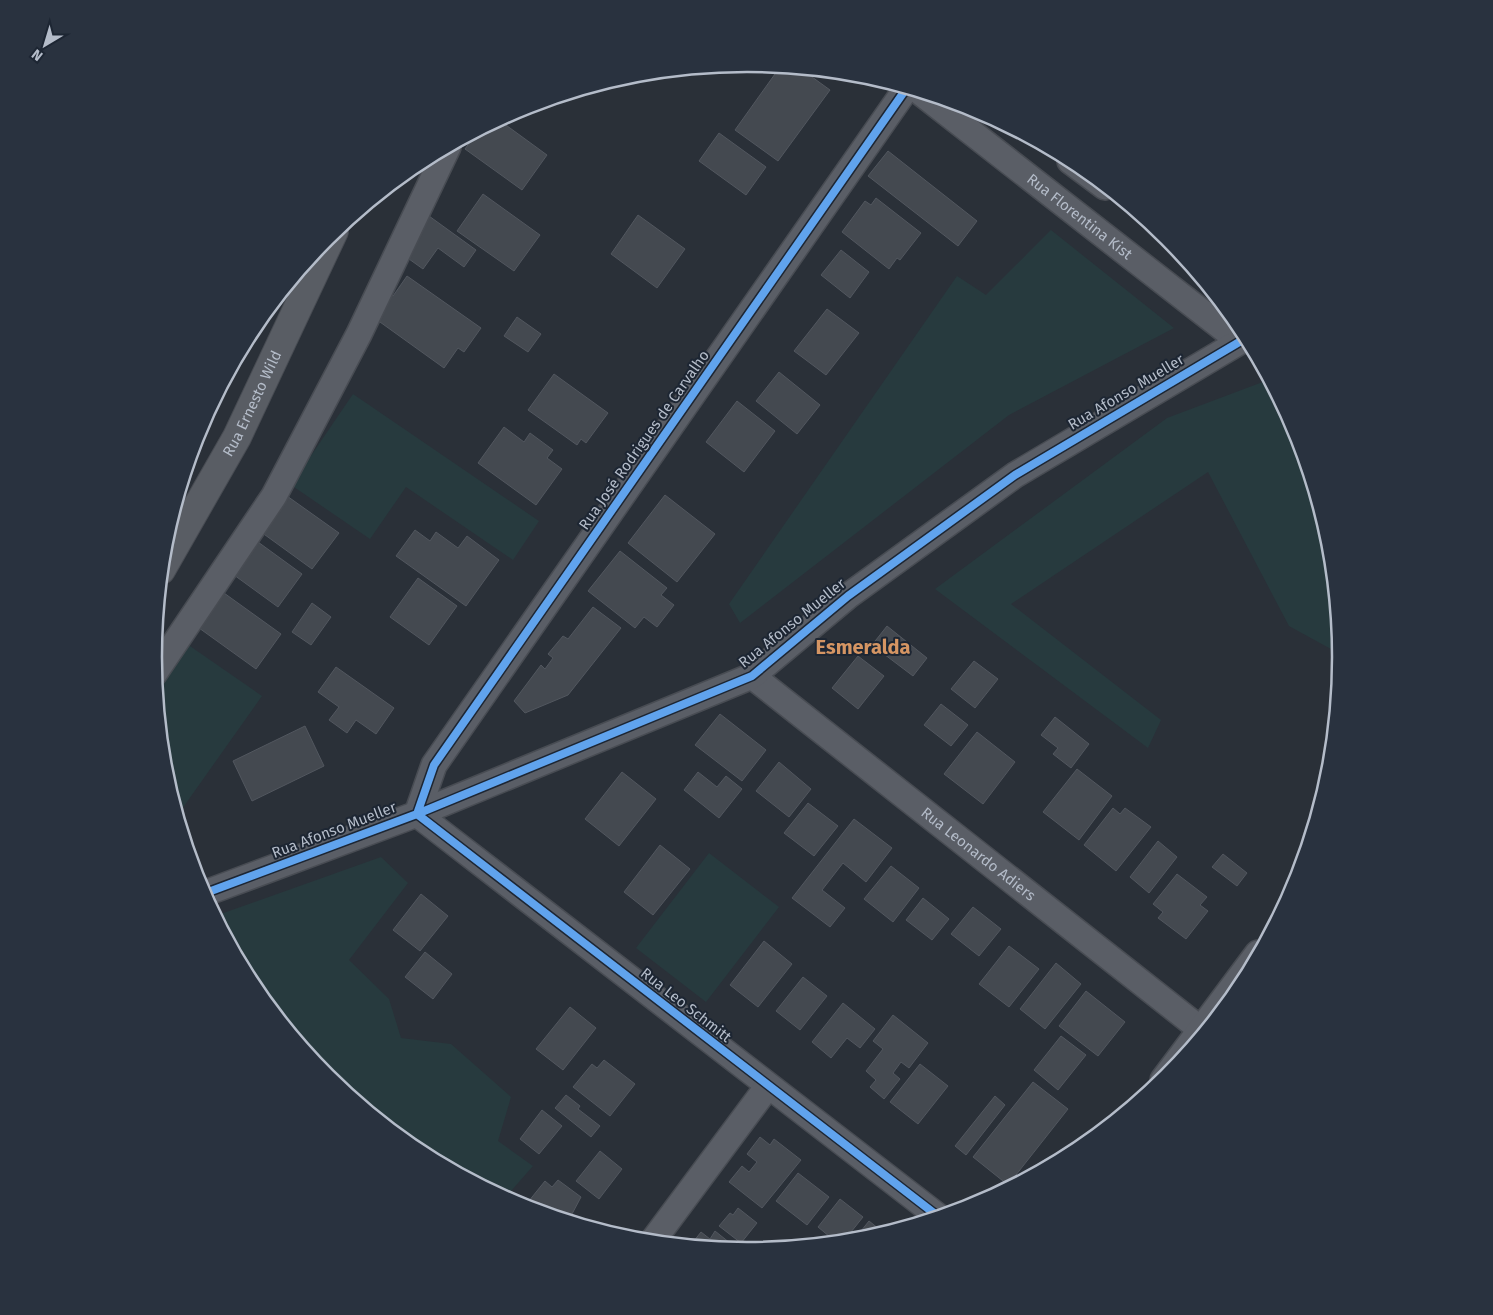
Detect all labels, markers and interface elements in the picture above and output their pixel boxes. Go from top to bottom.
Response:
north arrow [20,20,70,70]
text: N [28,45,46,64]
street label: Rua Florentina Kist [1023,170,1136,264]
street label: Rua José Rodrigues de Carvalho [575,347,713,533]
street label: Rua Ernesto Wild [219,348,285,460]
street label: Rua Afonso Mueller [1065,350,1187,434]
street label: Rua Afonso Mueller [735,574,849,672]
district label: Esmeralda [816,635,910,659]
street label: Rua Afonso Mueller [269,798,399,862]
street label: Rua Leonardo Adiers [917,804,1039,905]
street label: Rua Leo Schmitt [637,964,735,1046]

